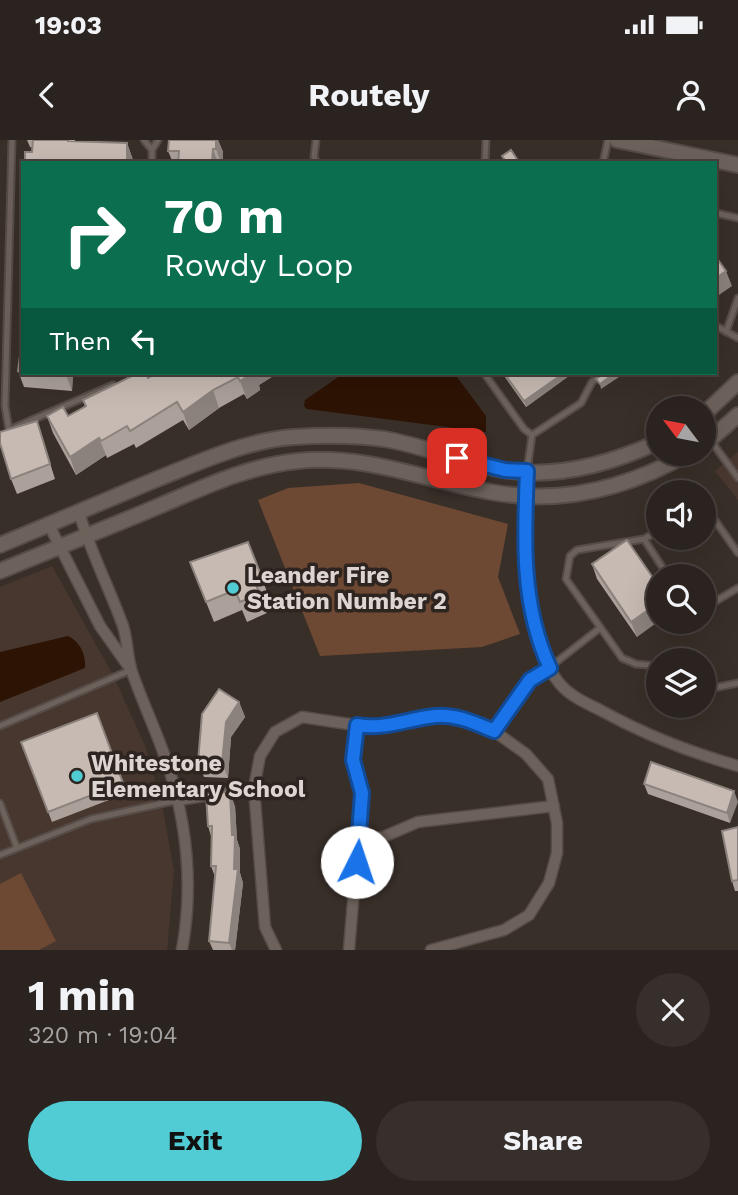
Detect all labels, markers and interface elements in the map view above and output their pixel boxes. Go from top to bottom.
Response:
text: 19:03 [35,10,102,40]
icon: back [28,76,66,114]
text: Routely [308,76,430,114]
icon: person [672,76,710,114]
text: 70 m [164,187,284,245]
icon: right [49,189,140,280]
text: Rowdy Loop [164,246,353,284]
icon: left [125,322,163,360]
text: Then [49,326,111,356]
north arrow [646,396,716,466]
map controls [646,396,716,718]
pin [427,428,487,488]
icon: arrive [438,439,476,477]
button: sound [646,480,716,550]
place label: Leander Fire Station Number 2 [247,562,447,615]
button: search [646,564,716,634]
marker: Leander Fire Station Number 2 [225,580,241,596]
button: layers [646,648,716,718]
place label: Whitestone Elementary School [91,750,306,803]
marker: Whitestone Elementary School [69,768,85,784]
position arrow [320,825,394,899]
text: 1 min [28,971,136,1020]
button: close [636,973,710,1047]
text: 320 m · 19:04 [28,1022,178,1049]
button: Exit [28,1101,362,1181]
button: Share [376,1101,710,1181]

